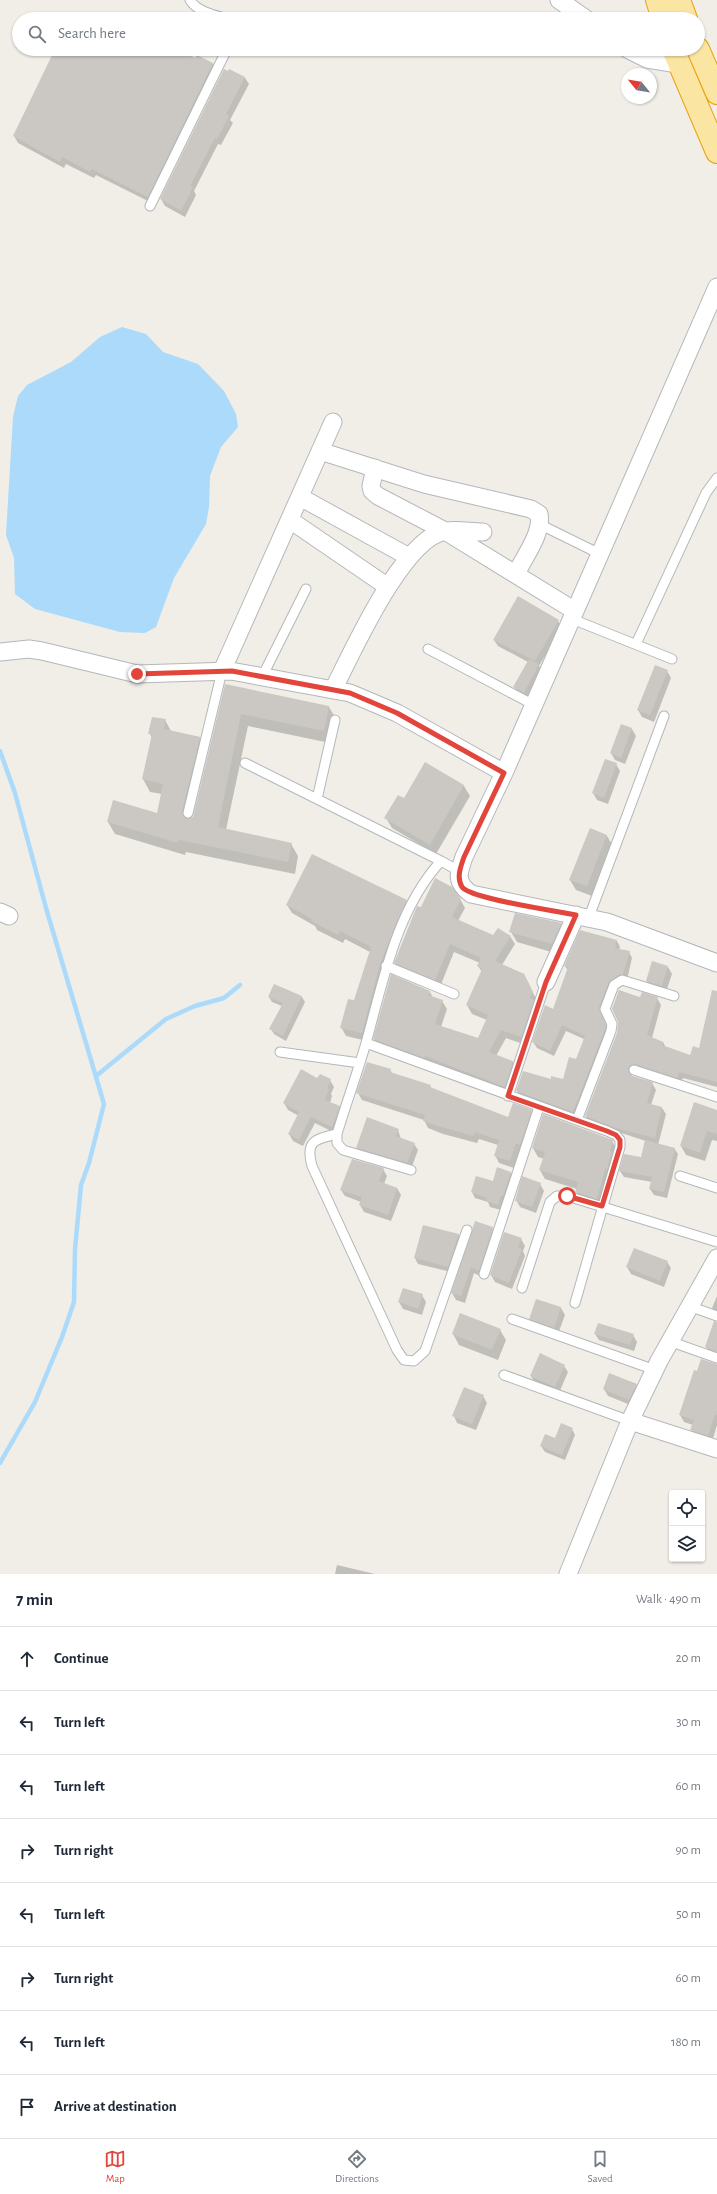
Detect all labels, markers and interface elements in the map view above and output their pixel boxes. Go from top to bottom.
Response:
search box [12,12,705,56]
icon: search [26,23,48,45]
text: Search here [58,26,126,41]
north arrow [621,68,657,104]
route end [128,665,146,683]
route start [558,1187,576,1205]
map controls [669,1490,705,1562]
button: locate [669,1490,705,1526]
button: layers [669,1526,705,1562]
text: 7 min [16,1591,53,1608]
text: Walk · 490 m [636,1593,701,1606]
icon: ahead [16,1648,38,1670]
text: Continue [54,1651,109,1666]
text: 20 m [676,1652,701,1665]
icon: left [16,1712,38,1734]
text: Turn left [54,1715,105,1730]
text: 30 m [676,1716,701,1729]
icon: left [16,1776,38,1798]
text: Turn left [54,1779,105,1794]
text: 60 m [675,1780,701,1793]
icon: right [16,1840,38,1862]
text: Turn right [54,1843,113,1858]
text: 90 m [675,1844,701,1857]
icon: left [16,1904,38,1926]
text: Turn left [54,1907,105,1922]
text: 50 m [676,1908,701,1921]
icon: right [16,1968,38,1990]
text: Turn right [54,1971,113,1986]
text: 60 m [675,1972,701,1985]
icon: left [16,2032,38,2054]
text: Turn left [54,2035,105,2050]
text: 180 m [671,2036,701,2049]
icon: arrive [16,2096,38,2118]
text: Arrive at destination [54,2099,177,2114]
tab: Map [104,2148,126,2185]
tab: Directions [335,2148,379,2185]
tab: Saved [587,2148,613,2185]

